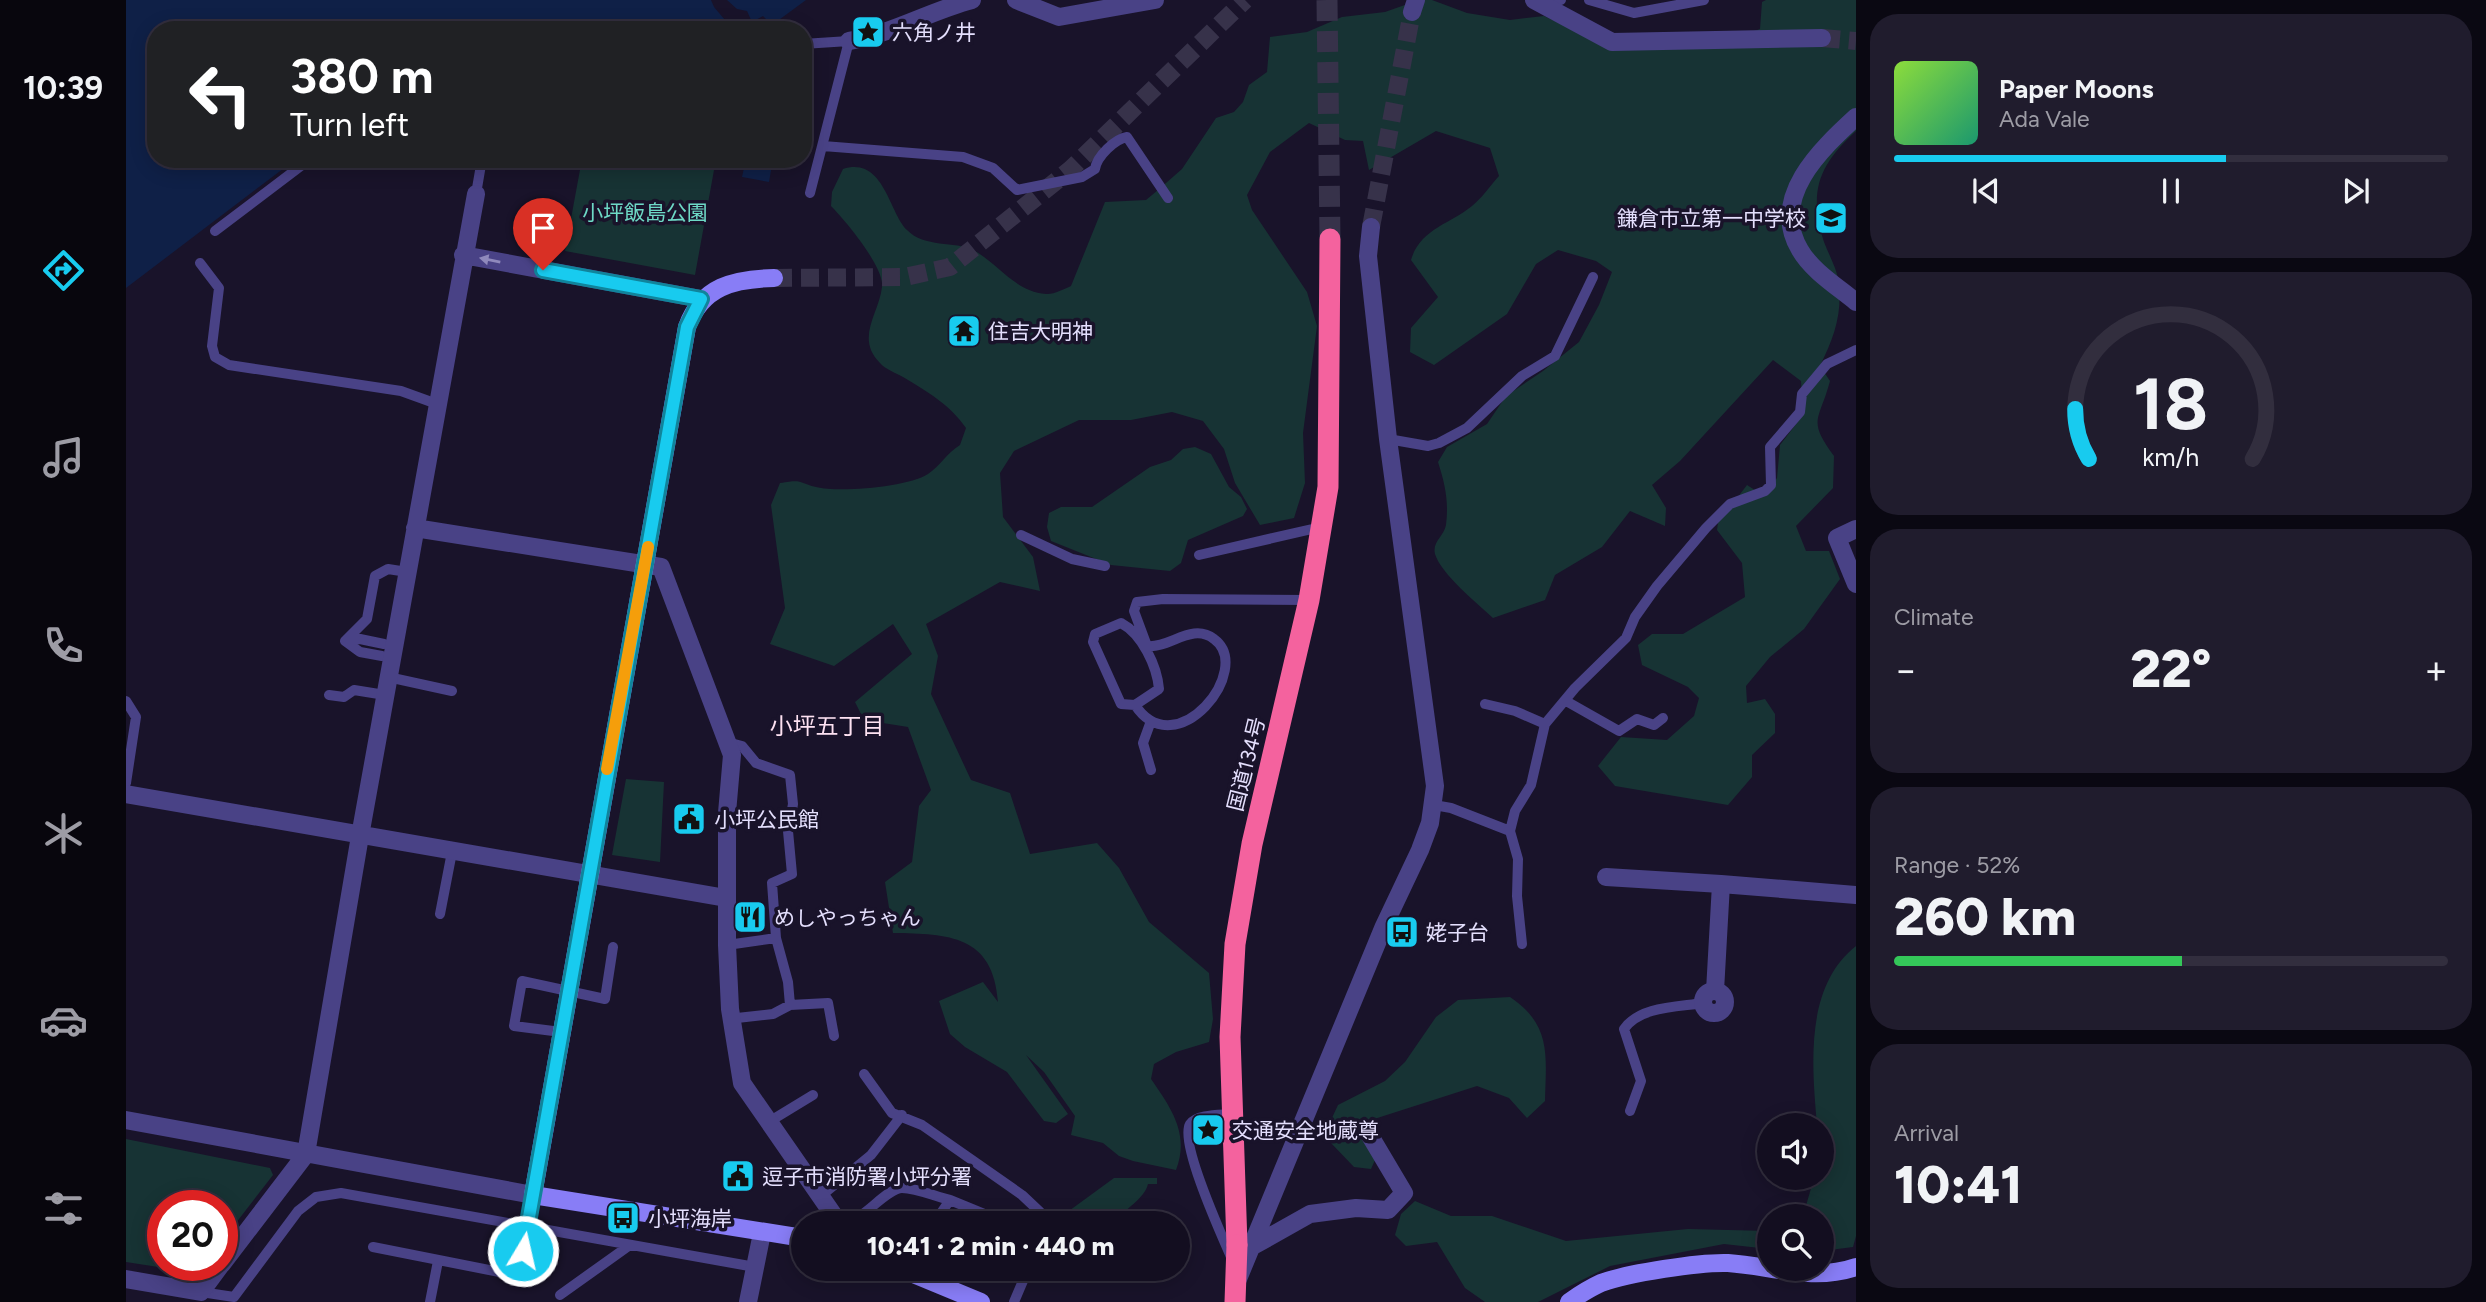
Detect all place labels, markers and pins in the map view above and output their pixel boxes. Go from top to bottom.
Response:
place icon: 六角ノ井 [849,13,887,51]
place label: 六角ノ井 [892,20,976,45]
pin [513,198,573,270]
school or university icon: 鎌倉市立第一中学校 [1812,199,1850,237]
place label: 鎌倉市立第一中学校 [1617,206,1806,231]
temple icon: 住吉大明神 [945,312,983,350]
place label: 住吉大明神 [988,319,1093,344]
public building icon: 小坪公民館 [670,800,708,838]
place label: 小坪公民館 [714,807,819,832]
restaurant icon: めしやっちゃん [731,898,769,936]
place label: めしやっちゃん [774,905,921,930]
bus stop icon: 姥子台 [1383,913,1421,951]
place label: 姥子台 [1426,920,1489,945]
place icon: 交通安全地蔵尊 [1189,1111,1227,1149]
place label: 交通安全地蔵尊 [1232,1118,1379,1143]
public building icon: 逗子市消防署小坪分署 [719,1157,757,1195]
place label: 逗子市消防署小坪分署 [762,1164,972,1189]
bus stop icon: 小坪海岸 [604,1199,642,1237]
place label: 小坪海岸 [648,1206,732,1231]

